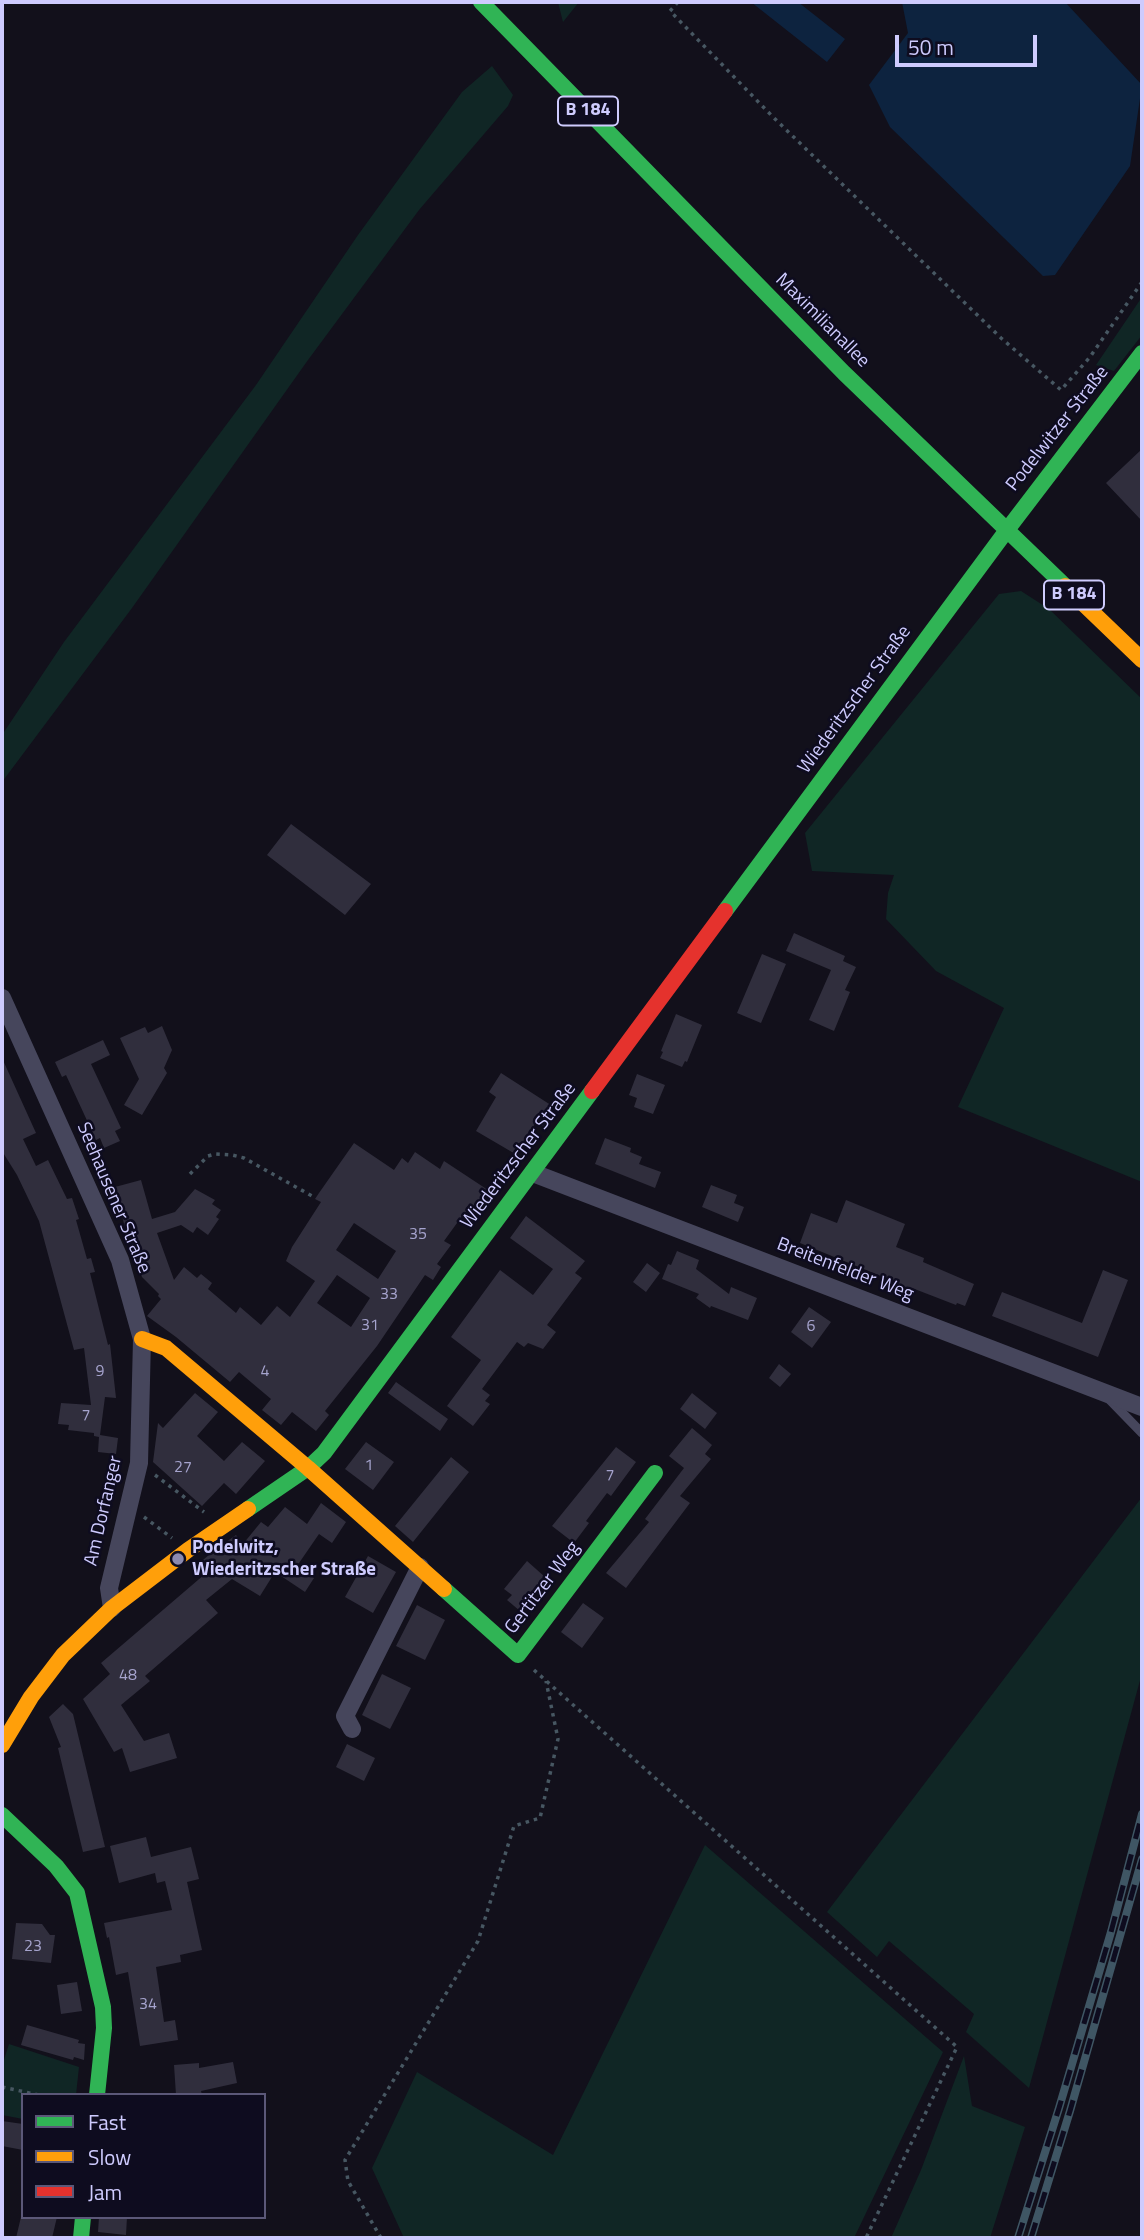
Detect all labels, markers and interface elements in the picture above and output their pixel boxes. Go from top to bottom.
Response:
scale bar [899,21,1041,65]
text: 50 m [908,31,954,63]
road number: B 184 [558,96,618,126]
street label: Maximilianallee [770,269,874,373]
street label: Podelwitzer Straße [1002,362,1114,496]
road number: B 184 [1044,580,1104,610]
street label: Wiederitzscher Straße [794,622,916,778]
street label: Wiederitzscher Straße [457,1078,581,1234]
street label: Seehausener Straße [71,1119,155,1277]
house number: 35 [409,1225,427,1245]
street label: Breitenfelder Weg [773,1233,917,1307]
house number: 33 [380,1285,398,1305]
house number: 31 [361,1316,379,1336]
house number: 6 [807,1317,815,1337]
house number: 9 [96,1362,104,1382]
house number: 4 [261,1362,269,1382]
house number: 7 [82,1406,90,1426]
street label: Am Dorfanger [80,1454,128,1568]
house number: 1 [365,1456,373,1476]
house number: 27 [174,1458,192,1478]
house number: 7 [606,1466,614,1486]
place label: Podelwitz, Wiederitzscher Straße [192,1537,376,1581]
street label: Gertitzer Weg [501,1537,585,1639]
marker: Podelwitz, Wiederitzscher Straße [170,1551,186,1567]
house number: 48 [119,1666,137,1686]
house number: 23 [24,1937,42,1957]
house number: 34 [139,1995,157,2015]
legend [21,2093,266,2219]
text: Fast [88,2106,126,2138]
text: Slow [88,2141,131,2173]
text: Jam [88,2176,122,2208]

